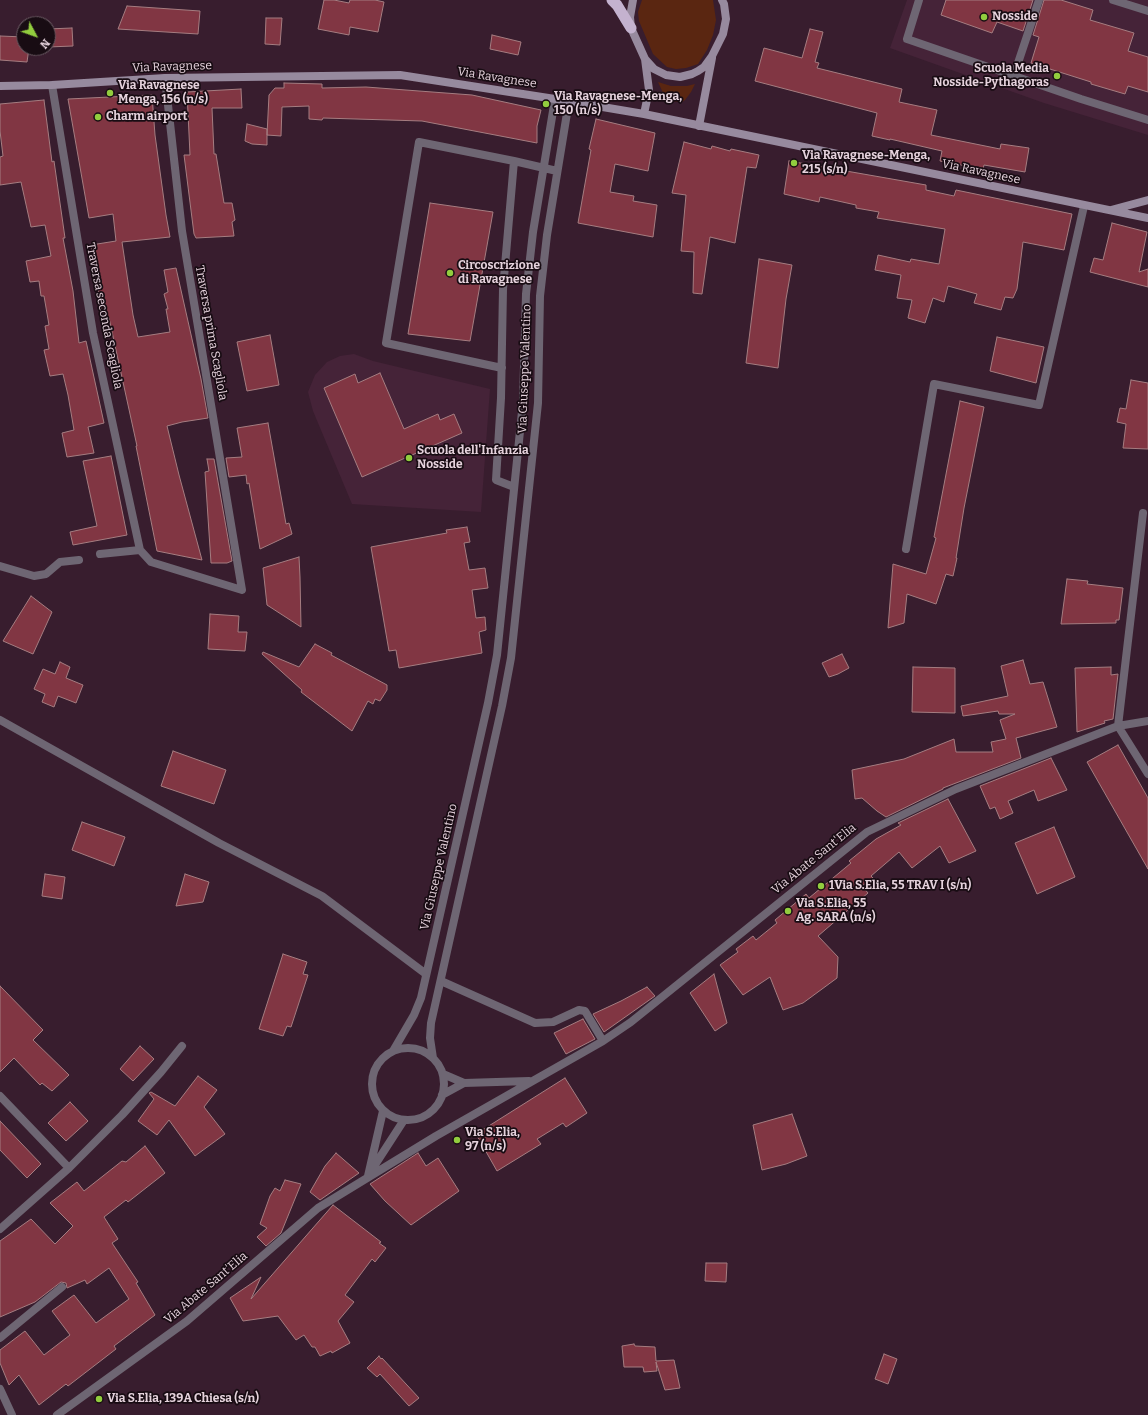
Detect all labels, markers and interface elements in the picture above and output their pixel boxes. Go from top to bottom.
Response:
place label: Nosside [992,10,1038,24]
marker: Nosside [979,12,989,22]
north arrow [16,16,56,56]
text: N [37,36,52,51]
street label: Via Ravagnese [132,58,212,76]
place label: Scuola Media Nosside-Pythagoras [933,62,1049,90]
street label: Via Ravagnese [456,65,538,91]
marker: Scuola Media Nosside-Pythagoras [1052,71,1062,81]
place label: Via Ravagnese Menga, 156 (n/s) [118,79,208,107]
marker: Via Ravagnese Menga, 156 (n/s) [105,88,115,98]
place label: Via Ravagnese-Menga, 150 (n/s) [554,90,682,118]
marker: Via Ravagnese-Menga, 150 (n/s) [541,99,551,109]
place label: Charm airport [106,110,188,124]
marker: Charm airport [93,112,103,122]
place label: Via Ravagnese-Menga, 215 (s/n) [802,149,930,177]
street label: Via Ravagnese [940,157,1022,187]
marker: Via Ravagnese-Menga, 215 (s/n) [789,158,799,168]
street label: Traversa seconda Scagliola [83,242,125,390]
place label: Circoscrizione di Ravagnese [458,259,540,287]
street label: Traversa prima Scagliola [192,264,230,402]
marker: Circoscrizione di Ravagnese [445,268,455,278]
street label: Via Giuseppe Valentino [516,304,534,434]
place label: Scuola dell'Infanzia Nosside [417,444,529,472]
marker: Scuola dell'Infanzia Nosside [404,453,414,463]
street label: Via Giuseppe Valentino [417,802,461,932]
street label: Via Abate Sant'Elia [769,821,859,897]
place label: 1Via S.Elia, 55 TRAV I (s/n) [829,879,971,893]
marker: 1Via S.Elia, 55 TRAV I (s/n) [816,881,826,891]
place label: Via S.Elia, 55 Ag. SARA (n/s) [796,897,876,925]
marker: Via S.Elia, 55 Ag. SARA (n/s) [783,906,793,916]
place label: Via S.Elia, 97 (n/s) [465,1126,520,1154]
marker: Via S.Elia, 97 (n/s) [452,1135,462,1145]
street label: Via Abate Sant'Elia [161,1249,251,1327]
place label: Via S.Elia, 139A Chiesa (s/n) [107,1392,259,1406]
marker: Via S.Elia, 139A Chiesa (s/n) [94,1394,104,1404]

